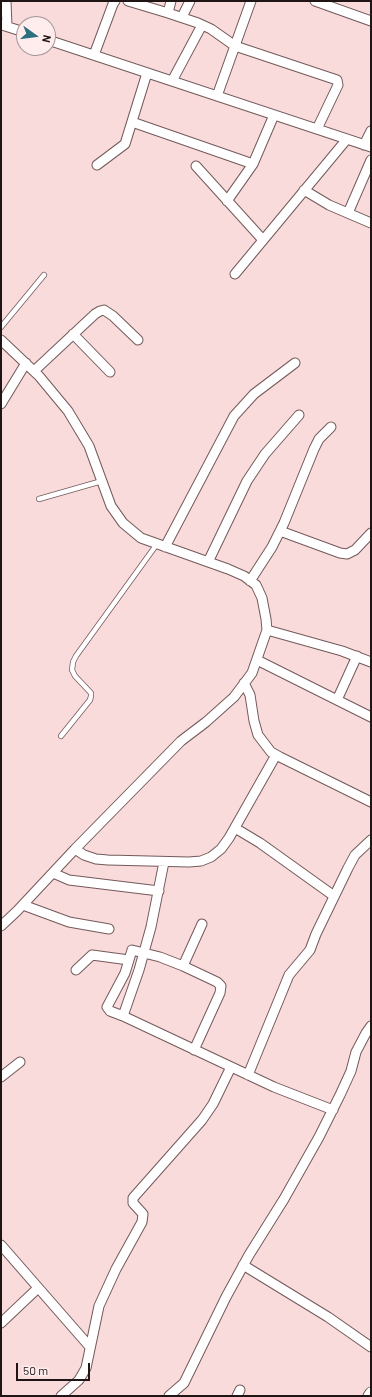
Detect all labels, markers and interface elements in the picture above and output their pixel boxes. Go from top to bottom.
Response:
north arrow [16,16,56,56]
text: N [40,34,54,44]
scale bar [18,1355,92,1381]
text: 50 m [23,1363,48,1377]

